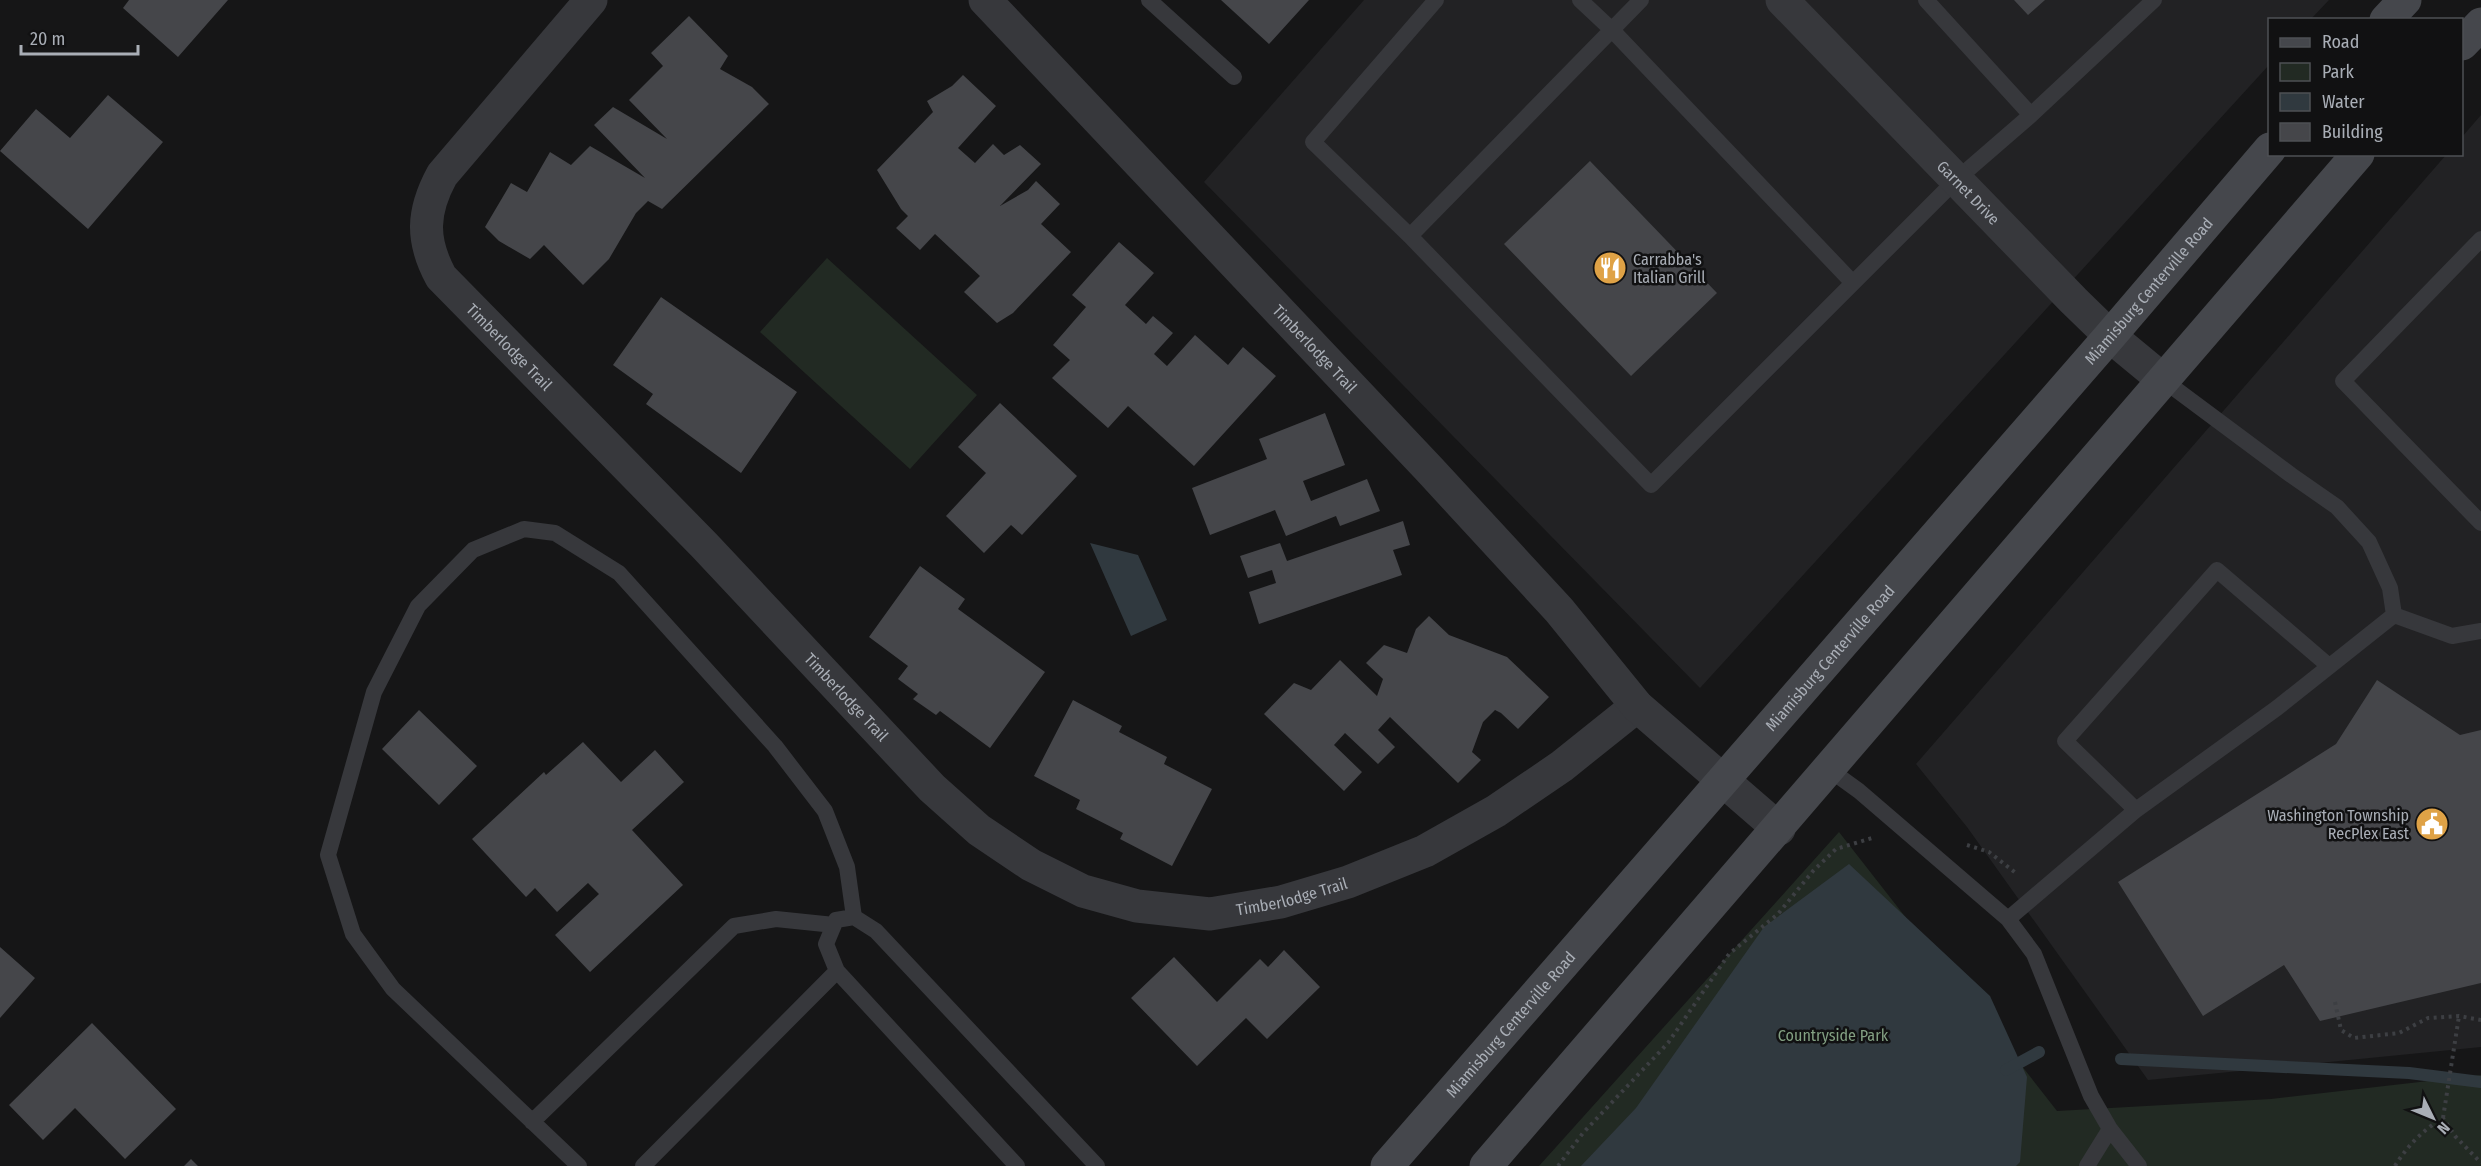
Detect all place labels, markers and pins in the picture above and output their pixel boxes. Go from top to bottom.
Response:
restaurant icon: Carrabba's Italian Grill [1592,250,1628,286]
place label: Carrabba's Italian Grill [1633,250,1706,287]
place label: Washington Township RecPlex East [2267,806,2410,843]
public building icon: Washington Township RecPlex East [2414,806,2450,842]

